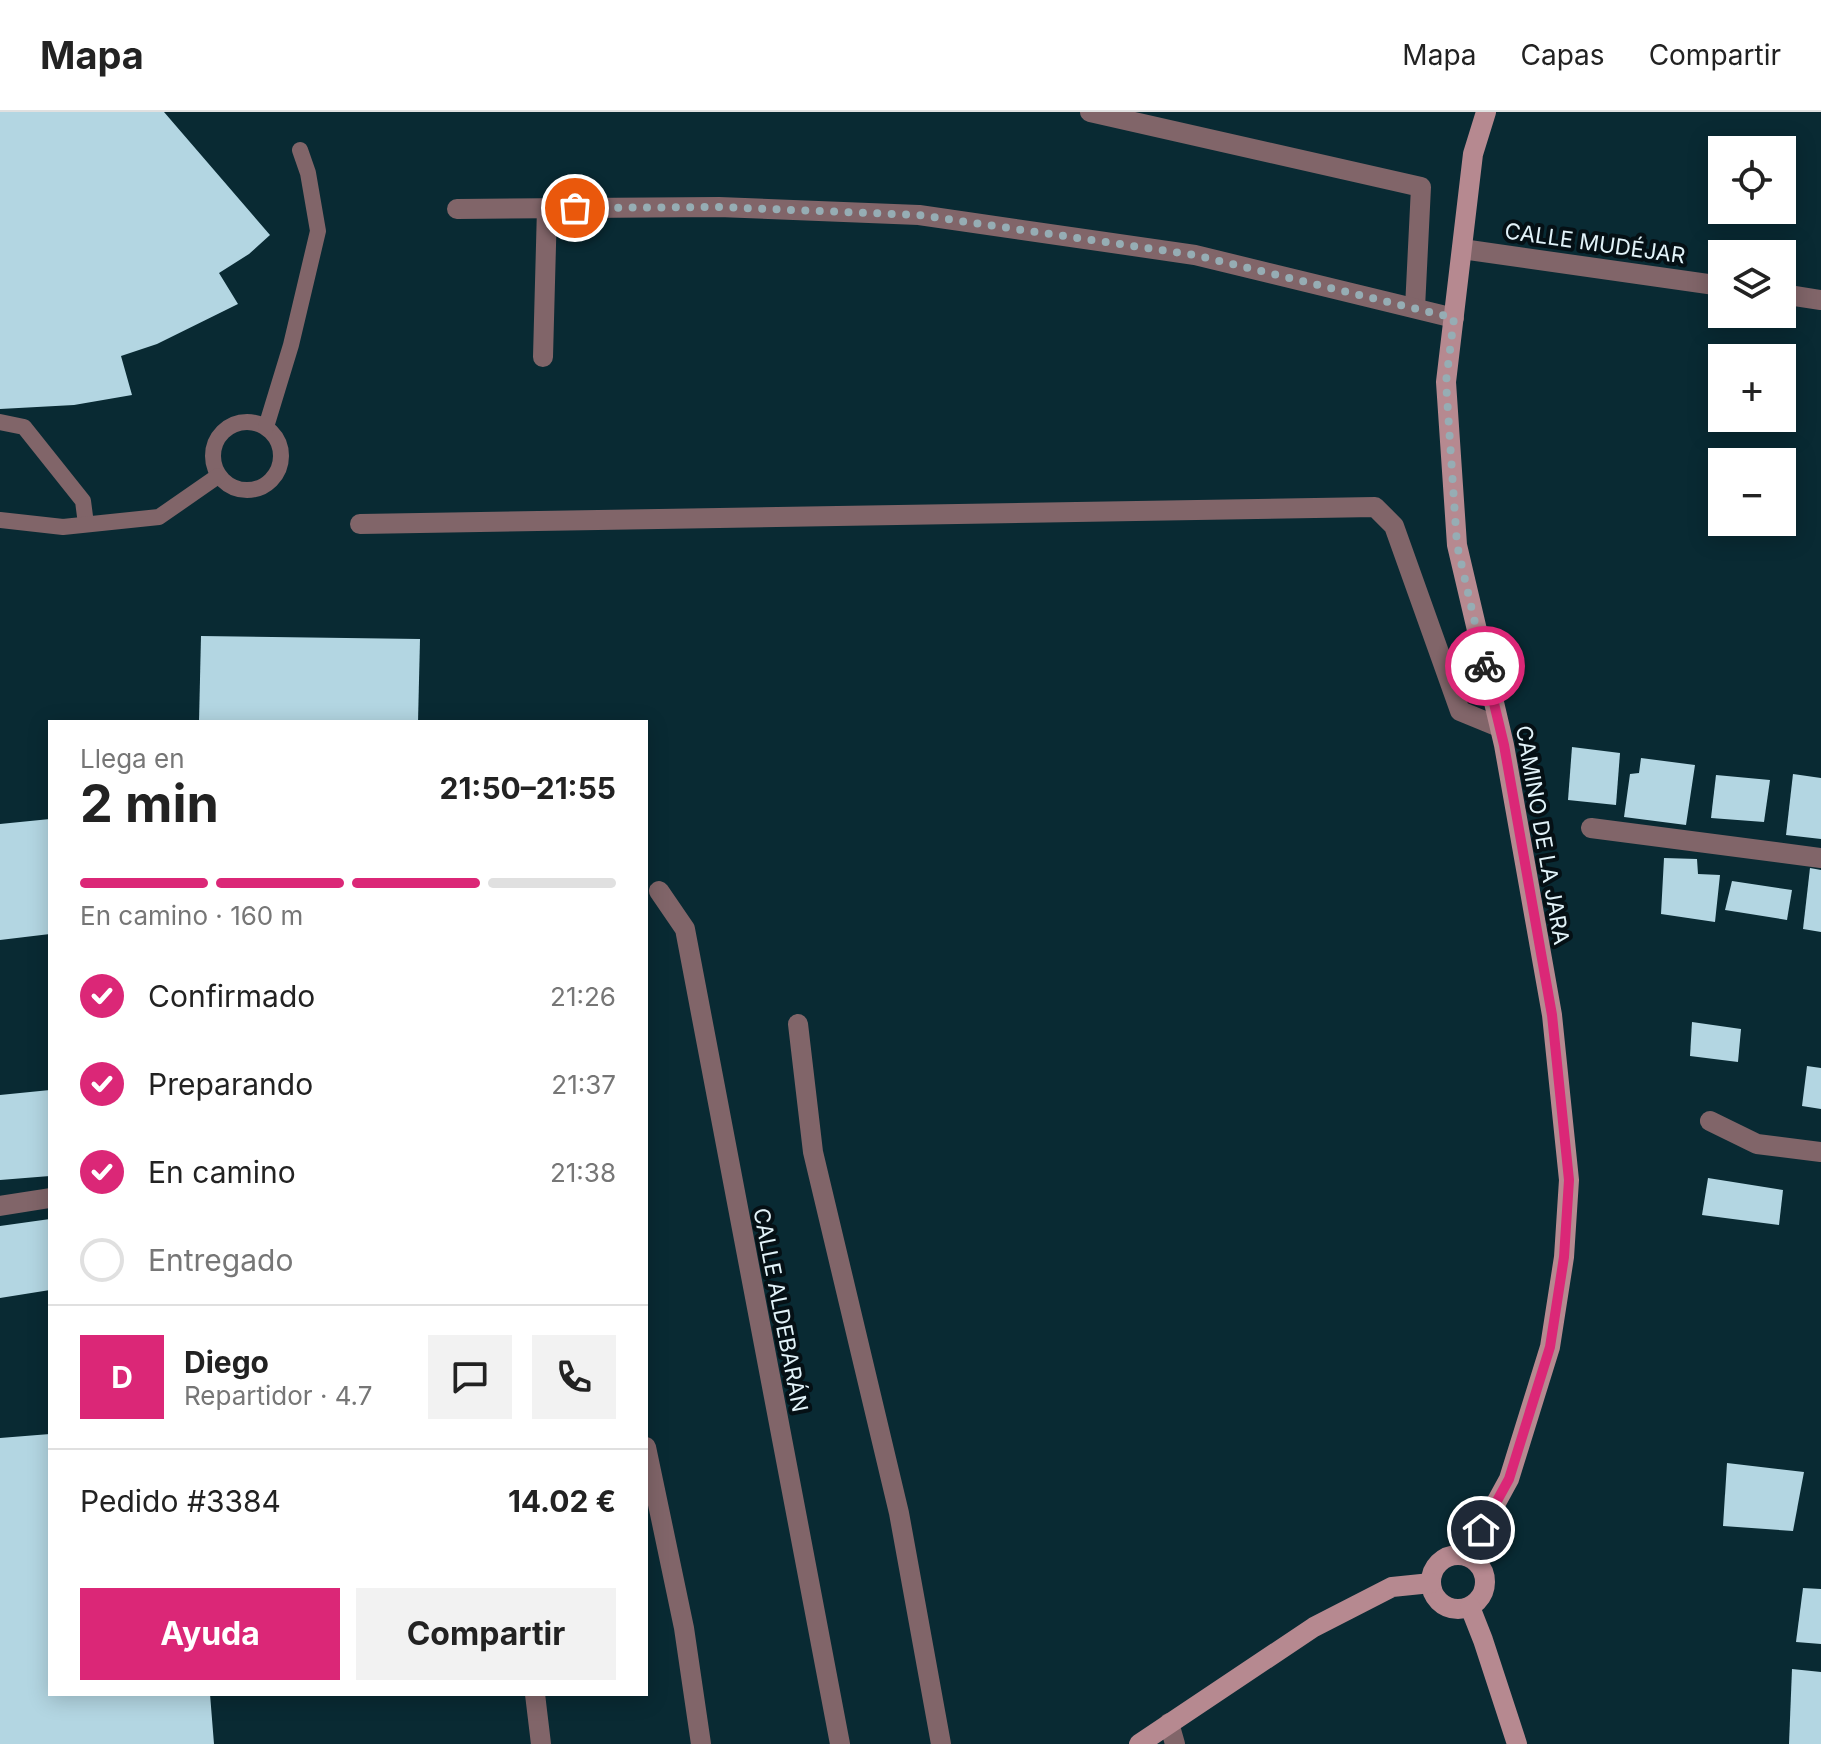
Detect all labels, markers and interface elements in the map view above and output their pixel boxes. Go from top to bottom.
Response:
text: Mapa [40,32,144,78]
text: Mapa [1402,38,1477,72]
text: Capas [1521,38,1605,72]
text: Compartir [1649,38,1781,72]
map controls [1708,136,1796,536]
button: locate [1708,136,1796,224]
pin [541,174,609,242]
icon: bag [553,186,597,230]
street label: CALLE MUDÉJAR [1503,217,1687,269]
button: layers [1708,240,1796,328]
button: + [1708,344,1796,432]
button: − [1708,448,1796,536]
courier [1445,626,1525,706]
icon: bike [1463,644,1507,688]
street label: CAMINO DE LA JARA [1511,723,1575,947]
text: Llega en [80,743,185,774]
text: 21:50–21:55 [440,770,616,806]
text: 2 min [80,772,219,835]
text: En camino · 160 m [80,900,303,931]
icon: check [80,974,124,1018]
text: Confirmado [148,978,315,1014]
text: 21:26 [550,981,616,1012]
icon: check [80,1062,124,1106]
text: Preparando [148,1066,313,1102]
text: 21:37 [551,1069,616,1100]
icon: check [80,1150,124,1194]
text: En camino [148,1154,296,1190]
text: 21:38 [550,1157,616,1188]
street label: CALLE ALDEBARÁN [748,1206,814,1414]
text: Entregado [148,1242,293,1278]
button: chat [428,1335,512,1419]
button: phone [532,1335,616,1419]
text: Diego [184,1344,269,1380]
text: D [111,1359,133,1395]
text: Repartidor · 4.7 [184,1380,372,1411]
text: Pedido #3384 [80,1483,281,1519]
text: 14.02 € [508,1483,616,1519]
pin [1447,1496,1515,1564]
icon: home [1459,1508,1503,1552]
button: Ayuda [80,1588,340,1680]
button: Compartir [356,1588,616,1680]

